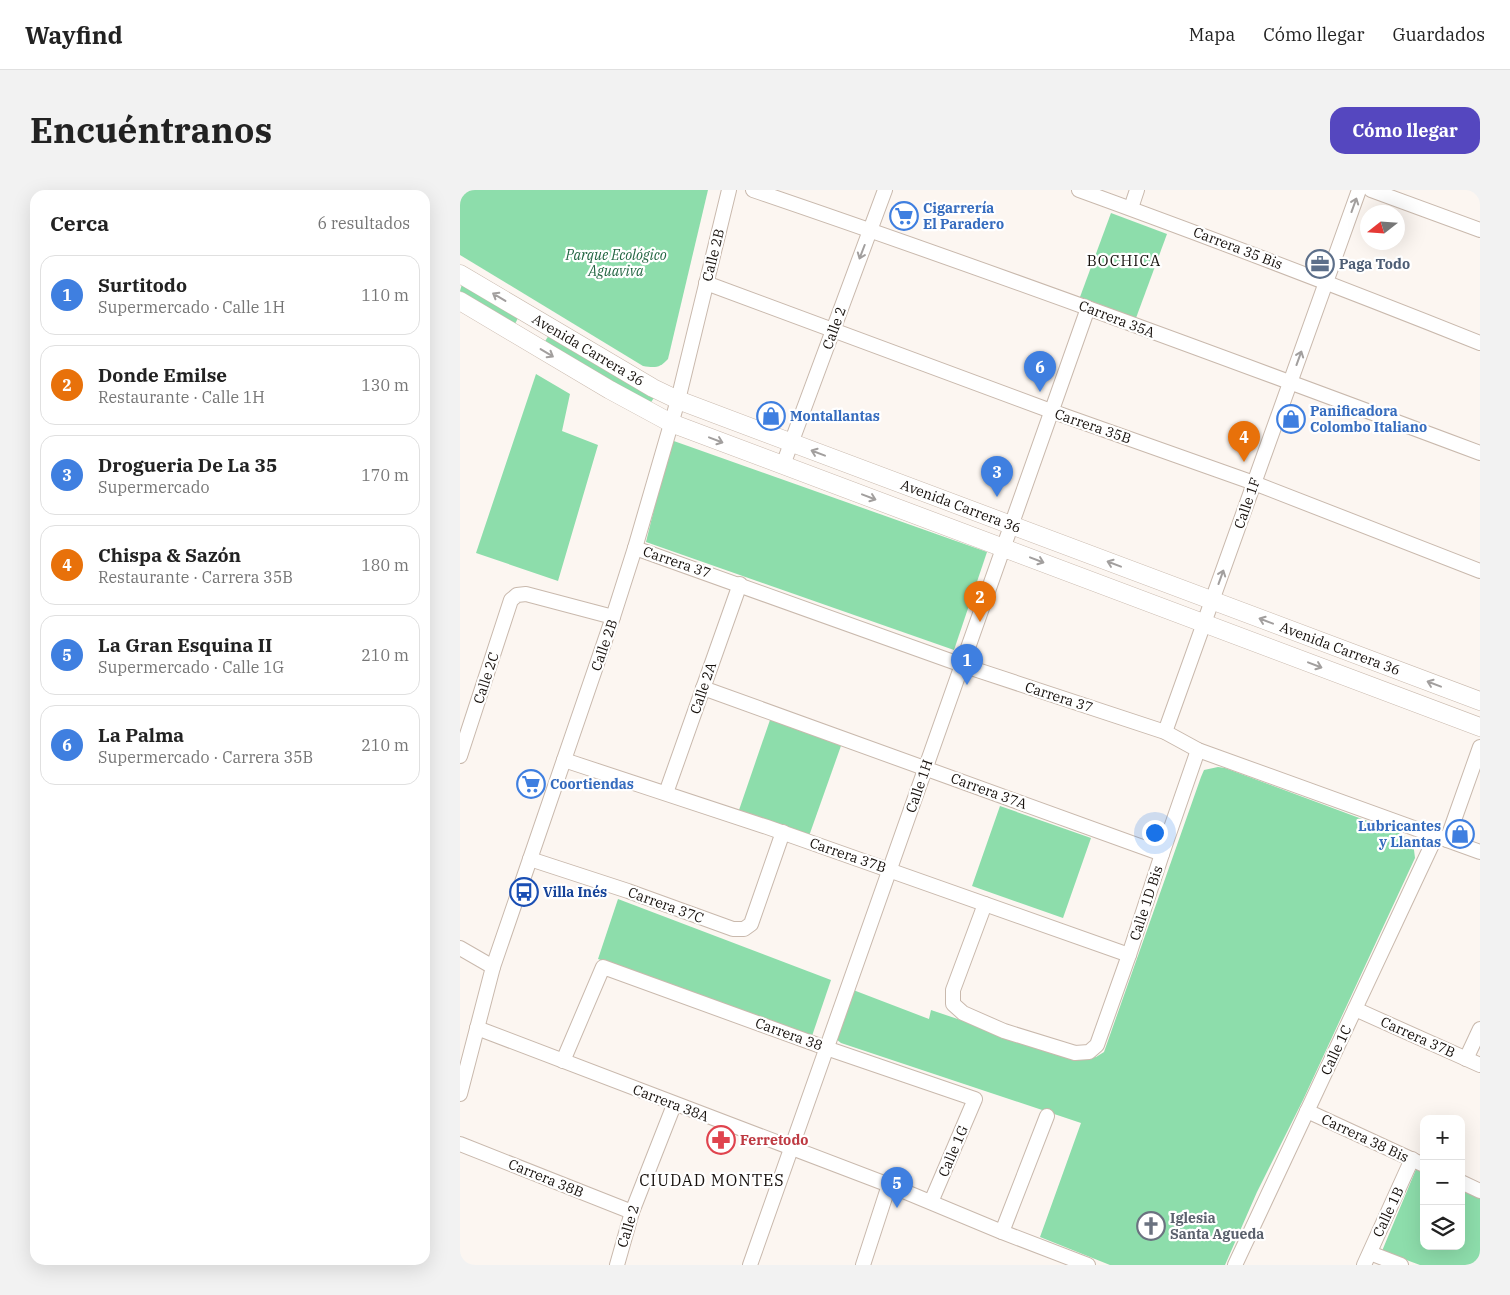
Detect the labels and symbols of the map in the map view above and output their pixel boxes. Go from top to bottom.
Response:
one-way arrow [1350,198,1359,214]
place label: Cigarrería El Paradero [923,199,1004,233]
supermarket icon: Cigarrería El Paradero [889,201,919,231]
north arrow [1360,205,1405,250]
street label: Carrera 35 Bis [1191,223,1285,273]
street label: Calle 2B [698,227,728,283]
one-way arrow [857,244,866,259]
park label: Parque Ecológico Aguaviva [564,246,667,280]
office icon: Paga Todo [1305,249,1335,279]
district label: BOCHICA [1087,251,1161,270]
place label: Paga Todo [1339,255,1410,273]
one-way arrow [493,292,507,302]
street label: Carrera 35A [1076,296,1158,342]
street label: Calle 2 [818,304,850,352]
street label: Avenida Carrera 36 [529,310,648,390]
one-way arrow [539,348,553,358]
pin: 6 [1024,351,1056,392]
one-way arrow [1295,351,1304,367]
shop icon: Montallantas [756,401,786,431]
place label: Panificadora Colombo Italiano [1310,402,1427,436]
shop icon: Panificadora Colombo Italiano [1276,404,1306,434]
street label: Carrera 35B [1052,405,1134,447]
place label: Montallantas [790,407,880,425]
pin: 4 [1228,421,1260,462]
one-way arrow [708,436,724,445]
one-way arrow [811,448,826,457]
pin: 3 [981,456,1013,497]
street label: Avenida Carrera 36 [898,475,1024,537]
street label: Calle 1F [1230,475,1264,531]
one-way arrow [860,493,876,502]
street label: Carrera 37 [641,542,713,582]
one-way arrow [1029,556,1044,565]
one-way arrow [1106,558,1121,567]
one-way arrow [1217,570,1226,586]
pin: 2 [964,581,996,622]
one-way arrow [1259,615,1274,625]
street label: Calle 2B [587,617,621,673]
street label: Avenida Carrera 36 [1277,618,1403,679]
pin: 1 [951,644,983,685]
street label: Calle 2C [469,650,503,706]
street label: Calle 2A [686,659,720,716]
one-way arrow [1307,661,1323,670]
street label: Carrera 37 [1023,678,1095,716]
one-way arrow [1427,679,1443,688]
street label: Calle 1H [902,757,936,815]
supermarket icon: Coortiendas [516,769,546,799]
street label: Carrera 37A [948,769,1030,813]
place label: Coortiendas [550,775,634,793]
place label: Lubricantes y Llantas [1358,817,1441,851]
shop icon: Lubricantes y Llantas [1445,819,1475,849]
your location [1142,820,1168,846]
street label: Carrera 37B [807,834,889,876]
street label: Calle 1D Bis [1125,863,1167,943]
bus stop icon: Villa Inés [509,877,539,907]
place label: Villa Inés [543,883,607,901]
street label: Carrera 37C [626,883,706,927]
street label: Carrera 37B [1378,1013,1458,1061]
street label: Carrera 38 [753,1014,825,1054]
street label: Calle 1C [1317,1022,1355,1078]
street label: Carrera 38A [630,1080,712,1126]
street label: Carrera 38 Bis [1318,1110,1412,1166]
street label: Calle 1G [934,1123,972,1179]
pharmacy icon: Ferretodo [706,1125,736,1155]
place label: Ferretodo [740,1131,808,1149]
street label: Carrera 38B [506,1155,586,1201]
pin: 5 [881,1167,913,1208]
district label: CIUDAD MONTES [639,1170,785,1190]
street label: Calle 1B [1369,1184,1407,1240]
street label: Calle 2 [613,1202,643,1250]
place label: Iglesia Santa Agueda [1170,1209,1264,1243]
church icon: Iglesia Santa Agueda [1136,1211,1166,1241]

